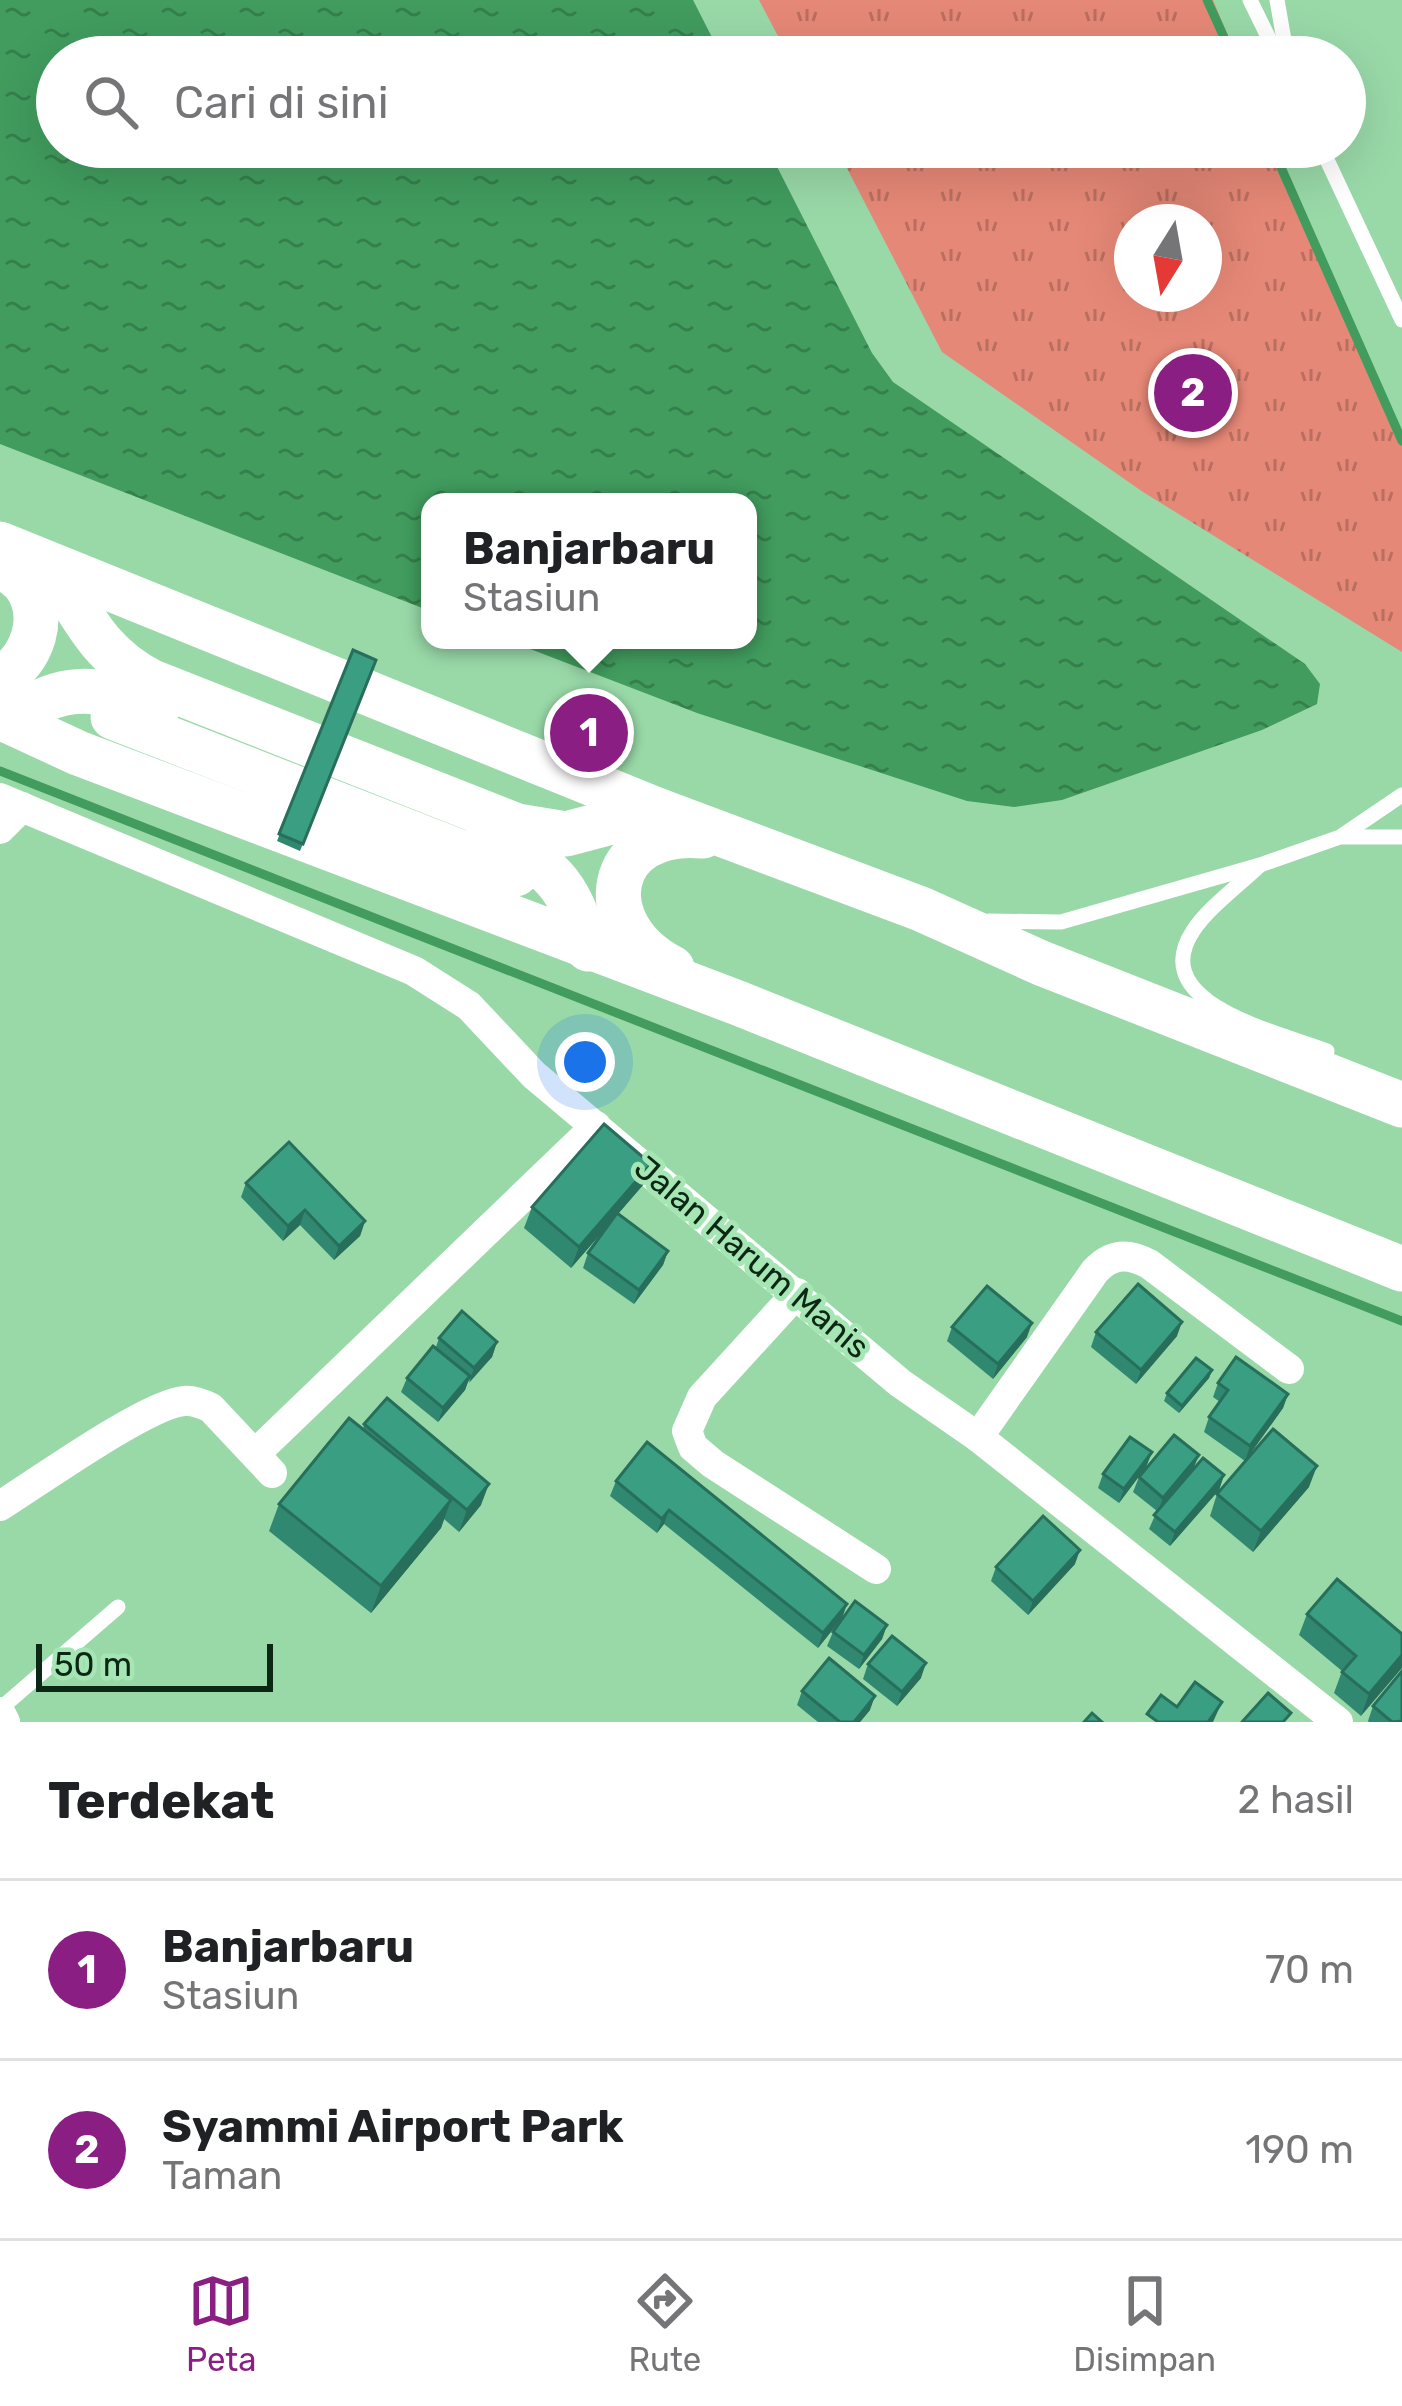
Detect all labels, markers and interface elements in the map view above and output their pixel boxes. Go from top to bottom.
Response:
search box [36,36,1366,168]
icon: search [78,69,144,135]
text: Cari di sini [174,76,389,129]
north arrow [1114,204,1222,312]
pin: 2 [1154,348,1232,438]
popup [421,493,757,649]
text: Banjarbaru [463,522,715,575]
text: Stasiun [463,575,600,621]
pin: 1 [550,688,628,778]
your location [555,1032,615,1092]
street label: Jalan Harum Manis [627,1148,877,1366]
scale bar [36,1638,273,1691]
text: 50 m [54,1645,132,1684]
text: Terdekat [48,1770,274,1831]
text: 2 hasil [1237,1777,1354,1823]
text: Banjarbaru [162,1920,414,1973]
text: 1 [77,1947,97,1993]
text: 70 m [1265,1947,1354,1993]
text: Stasiun [162,1973,299,2019]
text: Syammi Airport Park [162,2100,624,2153]
text: 2 [74,2127,100,2173]
text: 190 m [1245,2127,1354,2173]
text: Taman [162,2153,282,2199]
tab: Peta [186,2268,256,2379]
tab: Rute [628,2268,701,2379]
tab: Disimpan [1073,2268,1216,2379]

